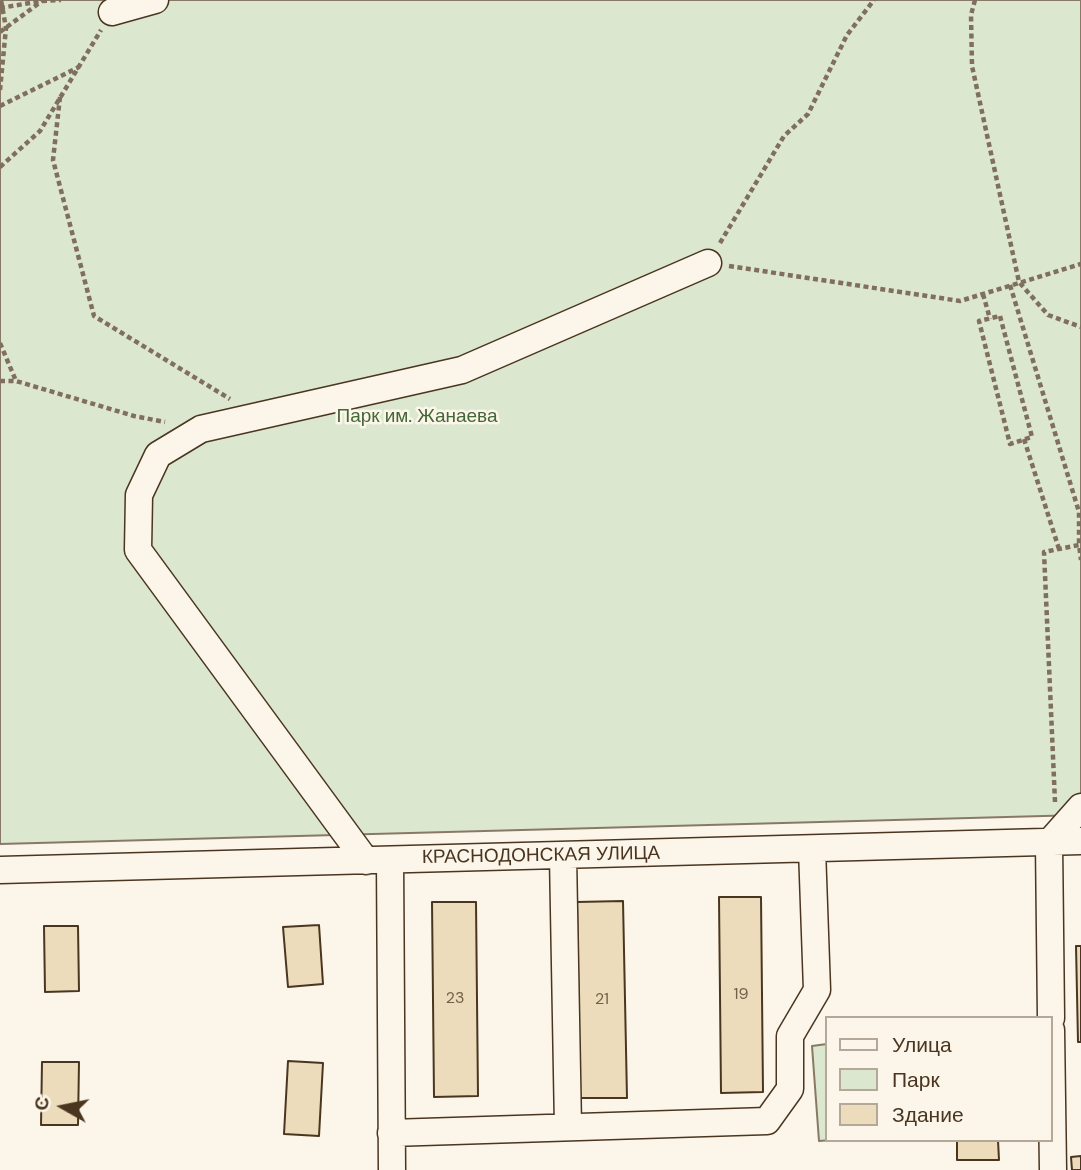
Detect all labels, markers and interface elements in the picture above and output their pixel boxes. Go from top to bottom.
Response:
park label: Парк им. Жанаева [336,406,498,428]
street label: КРАСНОДОНСКАЯ УЛИЦА [422,843,660,869]
house number: 19 [733,985,749,1005]
house number: 23 [446,989,464,1009]
house number: 21 [595,990,609,1010]
legend [825,1016,1053,1142]
text: Улица [892,1031,952,1059]
text: Парк [892,1066,940,1094]
north arrow [28,1072,98,1142]
text: С [28,1095,55,1112]
text: Здание [892,1101,964,1129]

